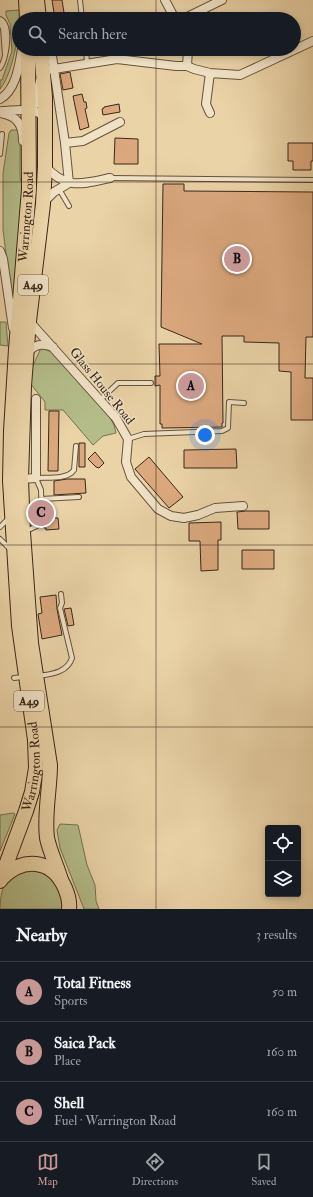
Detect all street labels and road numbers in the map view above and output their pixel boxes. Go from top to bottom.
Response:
street label: Warrington Road [15,171,37,264]
road number: A49 [18,275,48,295]
street label: Glass House Road [66,344,138,428]
road number: A49 [14,691,44,711]
street label: Warrington Road [18,720,44,814]

